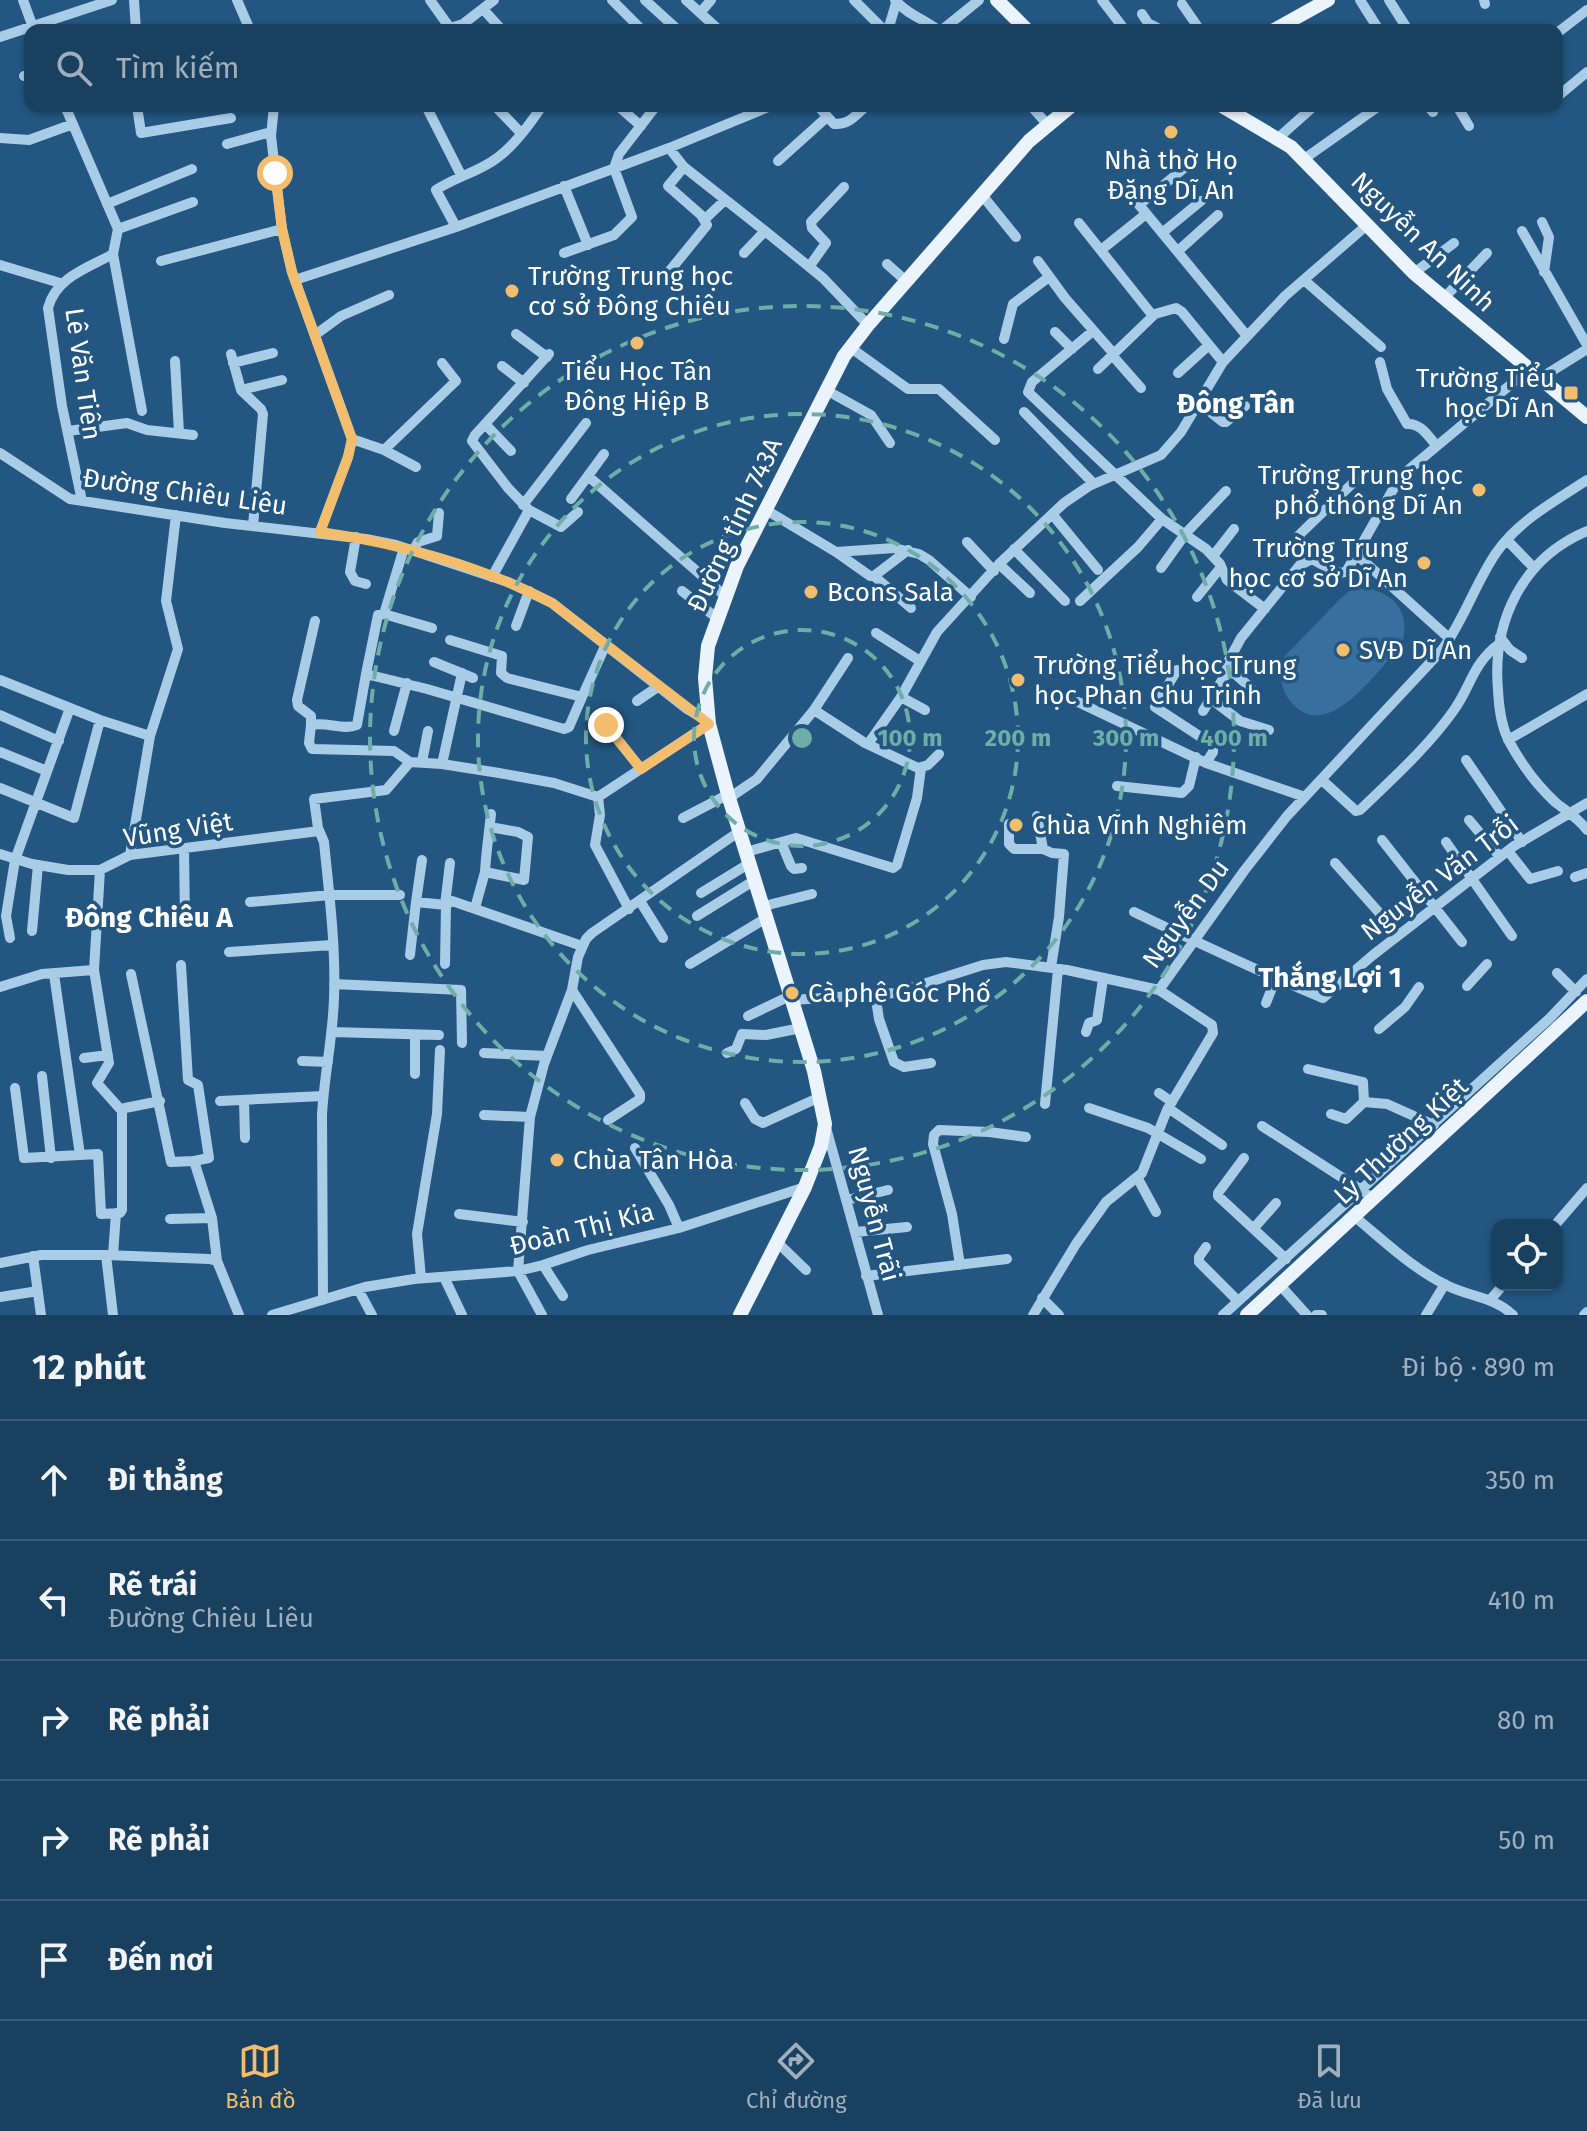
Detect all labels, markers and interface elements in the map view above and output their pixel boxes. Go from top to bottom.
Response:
search box [24,24,1563,112]
icon: search [52,46,96,90]
text: Tìm kiếm [116,50,240,86]
marker: Nhà thờ Họ Đặng Dĩ An [1162,123,1180,141]
place label: Nhà thờ Họ Đặng Dĩ An [1104,145,1238,206]
route start [257,155,293,191]
street label: Nguyễn An Ninh [1345,166,1501,318]
place label: Trường Trung học cơ sở Đông Chiêu [528,261,733,322]
marker: Trường Trung học cơ sở Đông Chiêu [503,282,521,300]
street label: Lê Văn Tiên [58,306,108,442]
marker: Tiểu Học Tân Đông Hiệp B [628,334,646,352]
place label: Tiểu Học Tân Đông Hiệp B [562,355,712,417]
place label: Trường Tiểu học Dĩ An [1416,362,1555,424]
marker: Trường Tiểu học Dĩ An [1562,384,1580,402]
district label: Đông Tân [1177,387,1295,420]
street label: Đường tỉnh 743A [681,433,789,617]
place label: Trường Trung học phổ thông Dĩ An [1258,460,1463,521]
street label: Đường Chiêu Liêu [81,462,289,522]
marker: Trường Trung học phổ thông Dĩ An [1470,481,1488,499]
place label: Trường Trung học cơ sở Dĩ An [1228,533,1408,594]
marker: Trường Trung học cơ sở Dĩ An [1415,554,1433,572]
place label: Bcons Sala [827,577,954,608]
marker: Bcons Sala [802,583,820,601]
place label: SVĐ Dĩ An [1359,635,1472,666]
marker: SVĐ Dĩ An [1334,641,1352,659]
place label: Trường Tiểu học Trung học Phan Chu Trinh [1034,649,1297,711]
marker: Trường Tiểu học Trung học Phan Chu Trinh [1009,671,1027,689]
route end [588,707,624,743]
centre of rings [788,724,816,752]
text: 100 m [877,724,943,752]
text: 200 m [985,724,1051,752]
text: 300 m [1092,724,1159,752]
text: 400 m [1200,724,1268,752]
street label: Vũng Việt [121,806,235,854]
street label: Nguyễn Văn Trỗi [1355,809,1525,947]
place label: Chùa Vĩnh Nghiêm [1032,810,1247,841]
marker: Chùa Vĩnh Nghiêm [1007,816,1025,834]
street label: Nguyễn Du [1136,854,1236,974]
district label: Đông Chiêu A [65,901,233,934]
district label: Thắng Lợi 1 [1258,960,1402,994]
place label: Cà phê Góc Phố [808,978,991,1009]
marker: Cà phê Góc Phố [783,984,801,1002]
street label: Lý Thường Kiệt [1328,1071,1475,1211]
street label: Nguyễn Trãi [841,1143,907,1285]
place label: Chùa Tân Hòa [573,1145,734,1176]
marker: Chùa Tân Hòa [548,1151,566,1169]
street label: Đoàn Thị Kia [506,1196,658,1262]
map controls [1491,1219,1563,1291]
button: locate [1491,1219,1563,1291]
text: 12 phút [32,1347,146,1388]
text: Đi bộ · 890 m [1402,1352,1555,1383]
icon: ahead [32,1458,76,1502]
text: Đi thẳng [108,1462,223,1498]
text: 350 m [1485,1465,1555,1496]
text: Rẽ trái [108,1567,197,1603]
icon: left [32,1578,76,1622]
text: 410 m [1488,1585,1555,1616]
text: Đường Chiêu Liêu [108,1603,314,1634]
icon: right [32,1698,76,1742]
text: Rẽ phải [108,1702,210,1738]
text: 80 m [1497,1705,1555,1736]
icon: right [32,1818,76,1862]
text: Rẽ phải [108,1822,210,1858]
text: 50 m [1498,1825,1555,1856]
icon: arrive [32,1938,76,1982]
text: Đến nơi [108,1942,213,1978]
tab: Bản đồ [225,2039,296,2114]
tab: Chỉ đường [746,2039,847,2114]
tab: Đã lưu [1297,2039,1362,2114]

